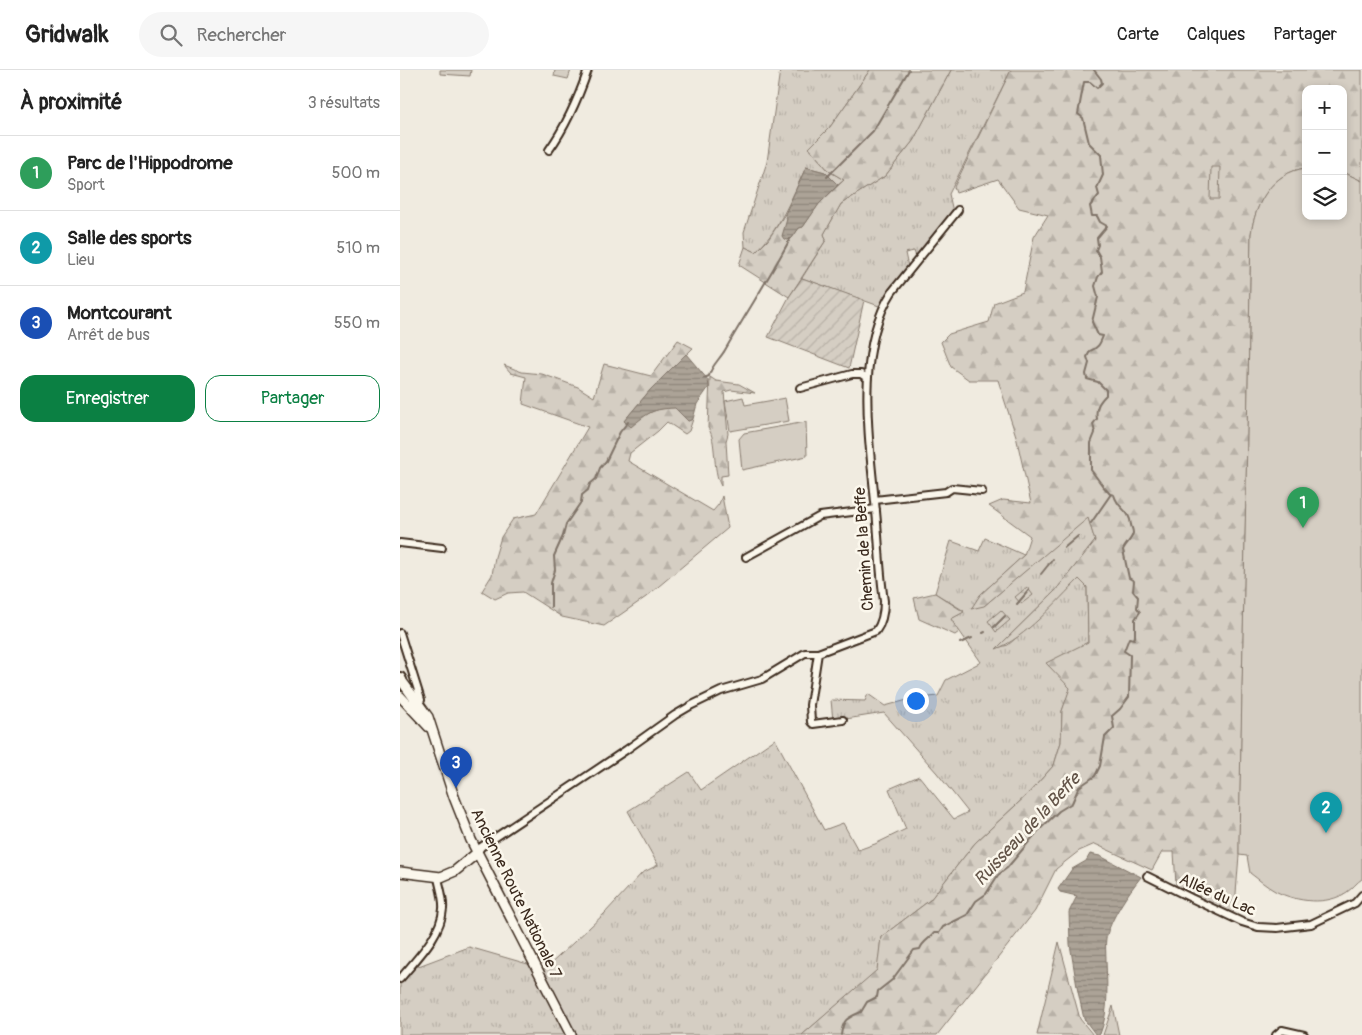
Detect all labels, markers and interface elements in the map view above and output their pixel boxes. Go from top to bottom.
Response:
search box [139,12,489,57]
text: Gridwalk [25,20,109,49]
icon: search [157,21,185,49]
text: Rechercher [197,23,286,47]
text: Carte [1117,23,1159,46]
text: Calques [1187,23,1245,46]
text: Partager [1273,23,1337,46]
map controls [1302,85,1347,220]
button: + [1302,85,1347,130]
text: À proximité [20,89,123,116]
text: 3 résultats [308,93,380,113]
button: − [1302,130,1347,175]
text: Parc de l'Hippodrome [67,151,233,175]
text: 1 [33,163,39,183]
text: 500 m [332,163,380,183]
text: Sport [67,175,105,195]
button: layers [1302,175,1347,220]
text: Salle des sports [67,226,192,250]
text: 2 [32,238,40,258]
text: 510 m [336,238,380,258]
text: Lieu [67,250,95,270]
text: Montcourant [67,301,172,325]
text: 3 [32,313,40,333]
text: 550 m [334,313,380,333]
text: Arrêt de bus [67,325,150,345]
button: Enregistrer [20,375,195,422]
button: Partager [205,375,380,422]
street label: Chemin de la Beffe [850,486,878,611]
pin: 1 [1287,487,1319,528]
your location [903,688,929,714]
pin: 3 [440,747,472,788]
water label: Ruisseau de la Beffe [969,766,1087,891]
pin: 2 [1310,792,1342,833]
street label: Ancienne Route Nationale 7 [466,805,566,982]
street label: Allée du Lac [1176,869,1259,921]

